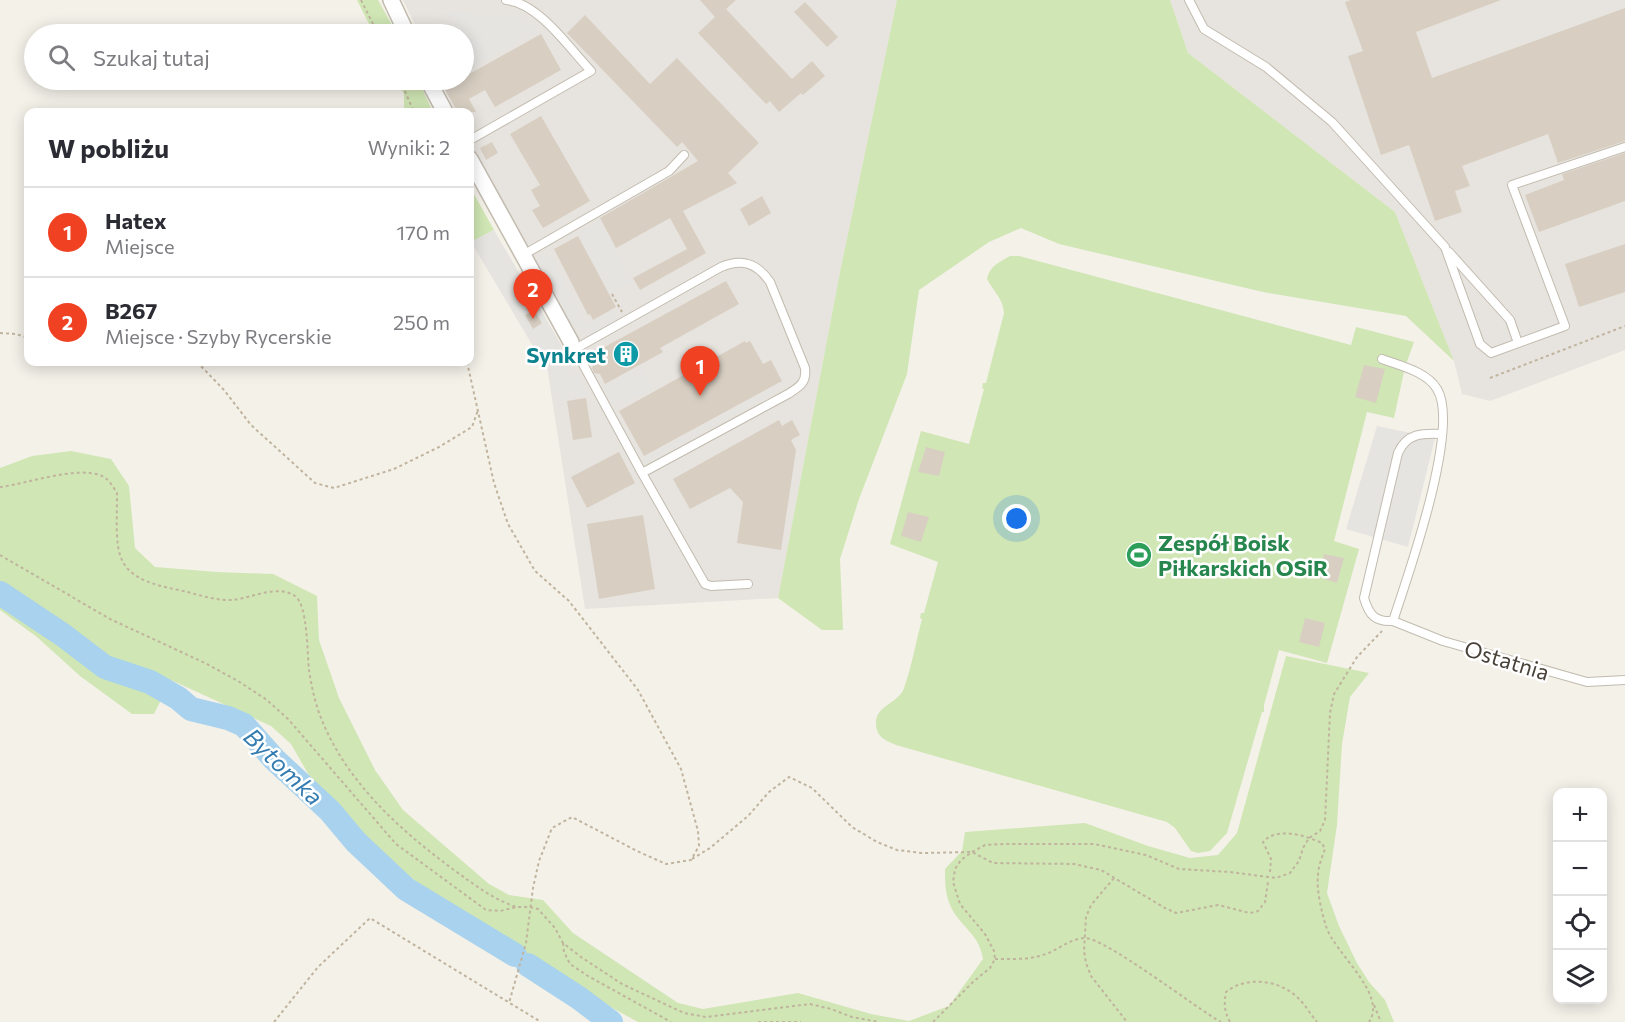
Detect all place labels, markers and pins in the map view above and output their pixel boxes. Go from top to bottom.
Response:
pin: 2 [514,270,552,319]
building icon: Synkret [611,339,641,369]
place label: Synkret [526,341,606,368]
pin: 1 [680,346,720,396]
place label: Zespół Boisk Piłkarskich OSiR [1158,529,1328,581]
sports icon: Zespół Boisk Piłkarskich OSiR [1124,540,1154,570]

